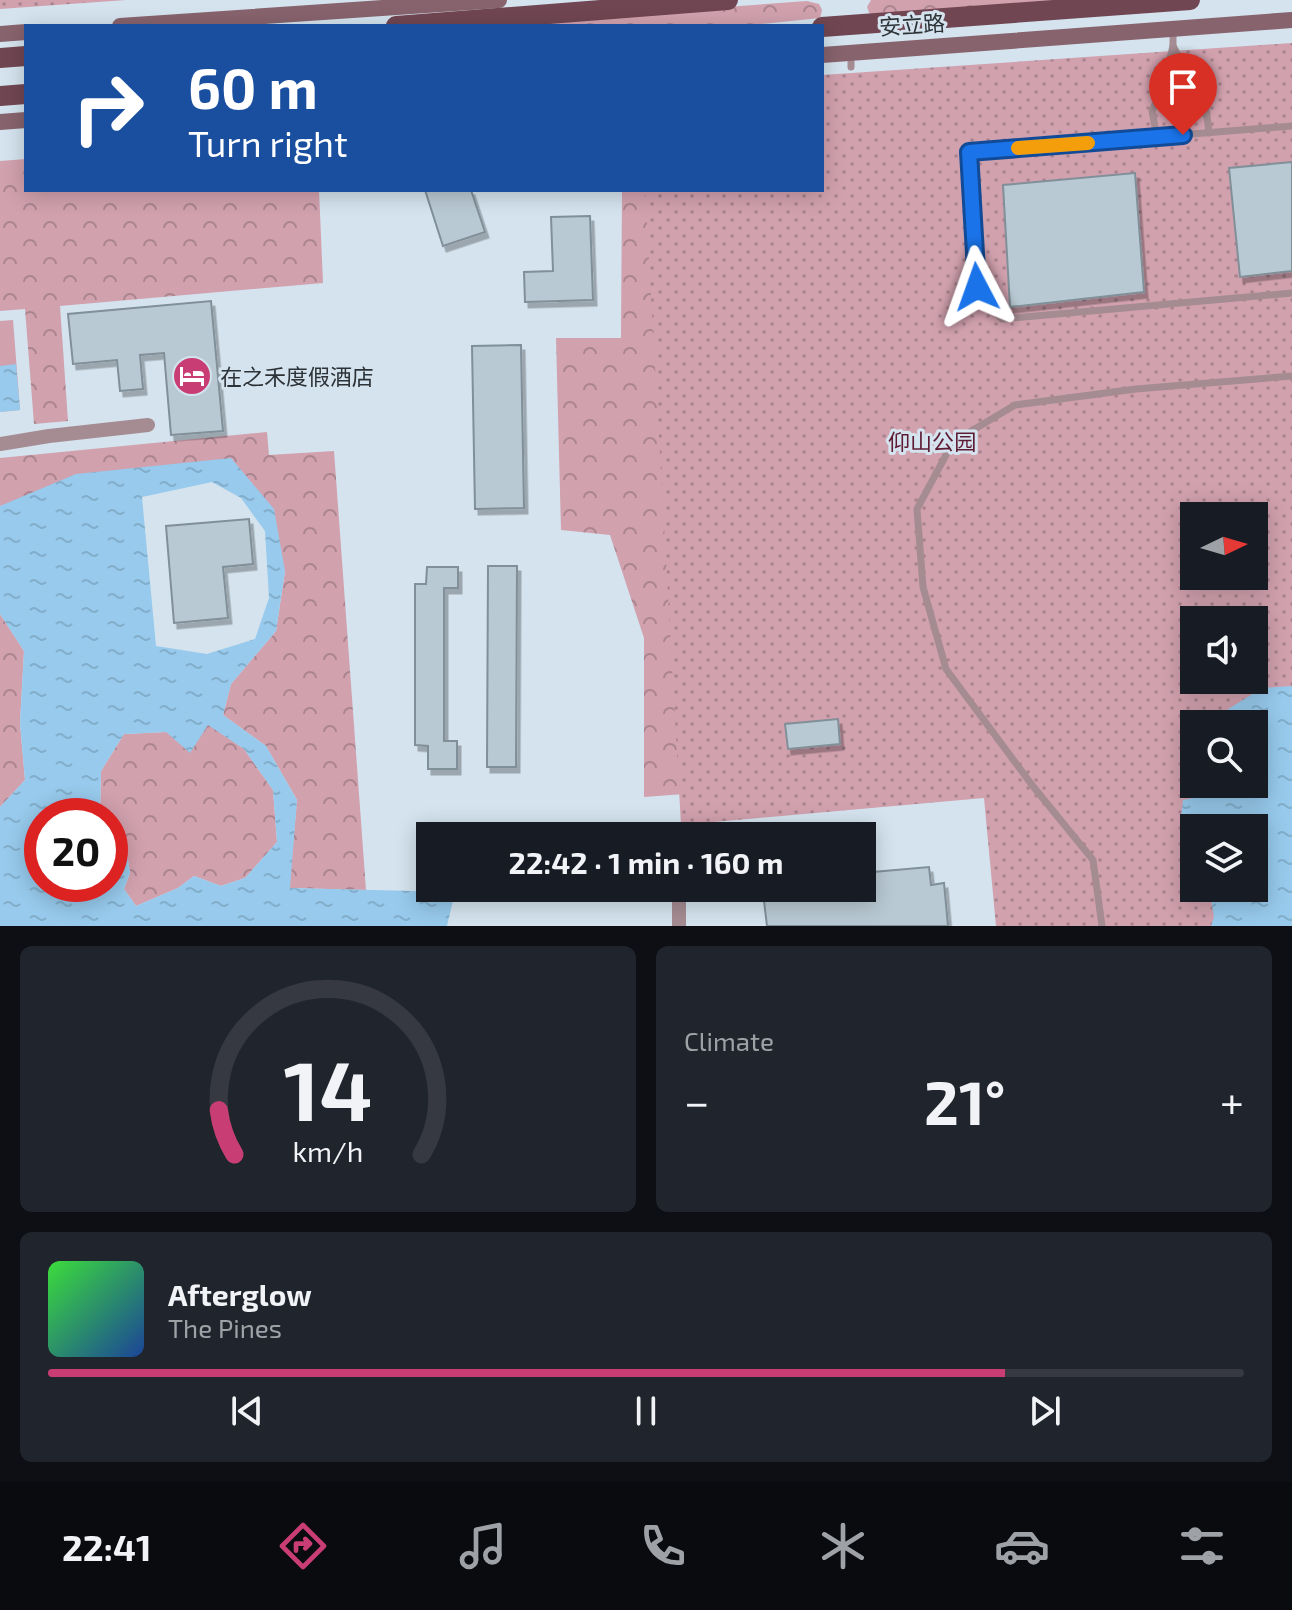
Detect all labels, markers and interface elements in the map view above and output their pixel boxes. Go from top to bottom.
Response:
street label: 安立路 [878,9,946,39]
text: 60 m [188,53,318,120]
pin [1149,53,1217,135]
icon: right [56,56,160,160]
icon: arrive [1161,65,1205,109]
text: Turn right [188,121,348,164]
position arrow [935,245,1019,329]
hotel icon: 在之禾度假酒店 [171,355,213,397]
place label: 在之禾度假酒店 [220,363,374,389]
park label: 仰山公园 [888,428,976,454]
north arrow [1180,502,1268,590]
map controls [1180,502,1268,902]
button: sound [1180,606,1268,694]
button: search [1180,710,1268,798]
speed limit sign: 20 [24,798,128,902]
button: layers [1180,814,1268,902]
text: 22:42 · 1 min · 160 m [509,844,783,880]
text: Climate [684,1025,774,1056]
text: 14 [284,1038,372,1138]
text: 21° [924,1065,1005,1137]
text: − [684,1074,710,1127]
text: + [1220,1074,1244,1127]
text: km/h [293,1133,363,1168]
text: Afterglow [168,1276,312,1312]
text: The Pines [168,1312,282,1343]
icon: previous [225,1389,269,1433]
icon: pause [624,1389,668,1433]
icon: next [1023,1389,1067,1433]
icon: directions [275,1518,331,1574]
icon: music [455,1518,511,1574]
icon: phone [635,1518,691,1574]
icon: climate [815,1518,871,1574]
icon: car [994,1518,1050,1574]
icon: filters [1174,1518,1230,1574]
text: 22:41 [62,1525,151,1568]

